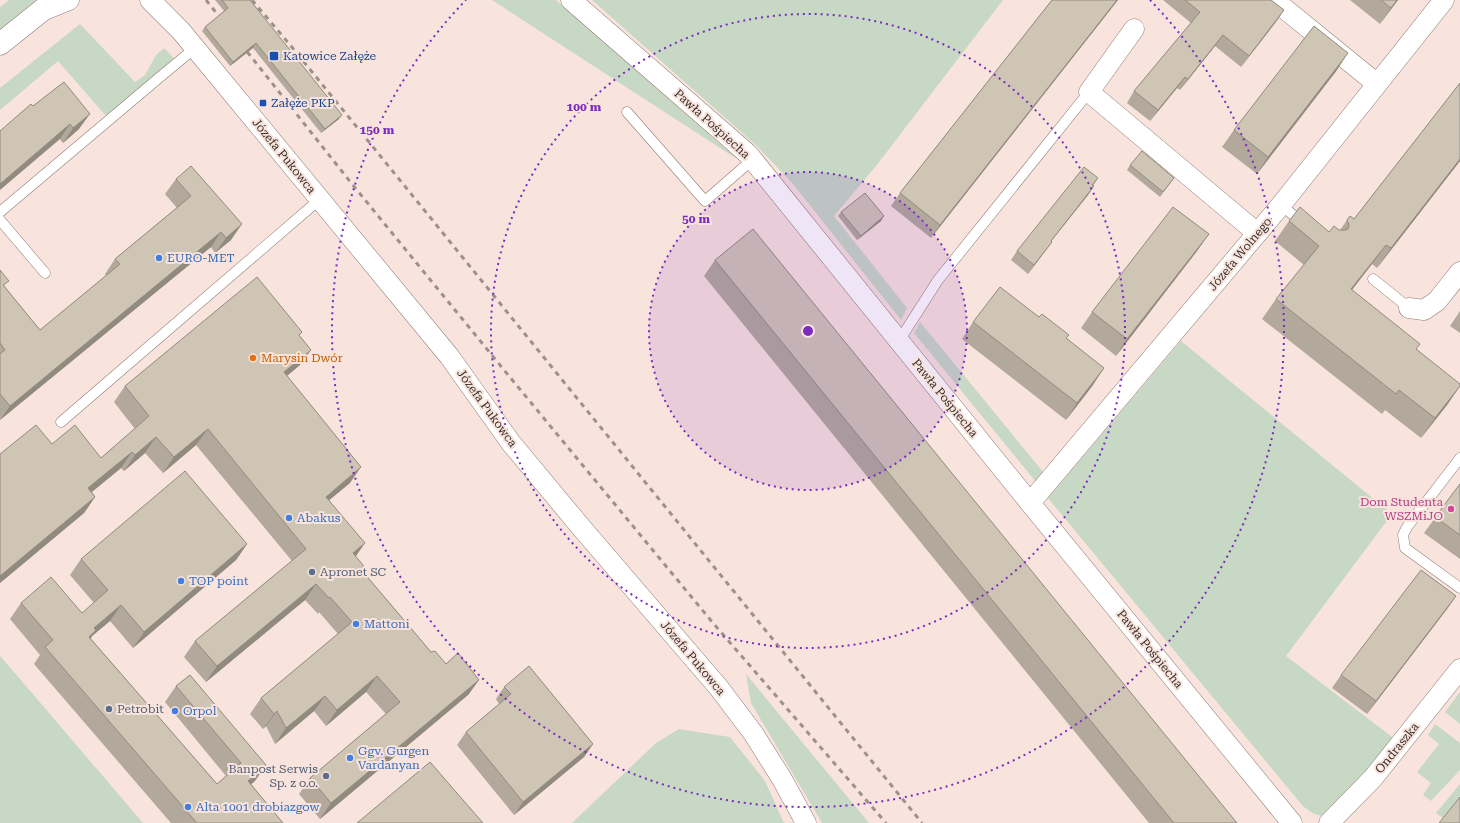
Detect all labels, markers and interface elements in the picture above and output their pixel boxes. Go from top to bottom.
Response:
place label: Katowice Załęże [283,49,377,63]
marker: Katowice Załęże [268,50,280,62]
street label: Pawła Pośpiecha [671,86,753,162]
place label: Załęże PKP [271,96,335,110]
marker: Załęże PKP [258,98,268,108]
text: 100 m [567,100,602,114]
street label: Józefa Pukowca [249,116,319,197]
text: 150 m [360,123,395,137]
text: 50 m [682,212,710,226]
street label: Józefa Wolnego [1205,215,1275,293]
place label: EURO-MET [167,251,235,265]
marker: EURO-MET [154,253,164,263]
centre of rings [801,324,815,338]
place label: Marysin Dwór [261,351,343,365]
marker: Marysin Dwór [248,353,258,363]
street label: Pawła Pośpiecha [909,356,981,440]
street label: Józefa Pukowca [454,366,520,450]
place label: Dom Studenta WSZMiJO [1360,495,1443,523]
marker: Dom Studenta WSZMiJO [1446,504,1456,514]
place label: Abakus [297,511,341,525]
marker: Abakus [284,513,294,523]
place label: Apronet SC [320,565,387,579]
marker: Apronet SC [307,567,317,577]
place label: TOP point [189,574,249,588]
marker: TOP point [176,576,186,586]
street label: Pawła Pośpiecha [1114,607,1186,691]
place label: Mattoni [364,617,410,631]
street label: Józefa Pukowca [658,618,729,698]
marker: Mattoni [351,619,361,629]
place label: Petrobit [117,702,164,716]
marker: Petrobit [104,704,114,714]
place label: Orpol [183,704,217,718]
marker: Orpol [170,706,180,716]
street label: Ondraszka [1372,719,1422,776]
place label: Ggv. Gurgen Vardanyan [358,744,429,772]
marker: Ggv. Gurgen Vardanyan [345,753,355,763]
place label: Banpost Serwis Sp. z o.o. [228,762,318,790]
marker: Banpost Serwis Sp. z o.o. [321,771,331,781]
place label: Alta 1001 drobiazgow [196,800,319,814]
marker: Alta 1001 drobiazgow [183,802,193,812]

